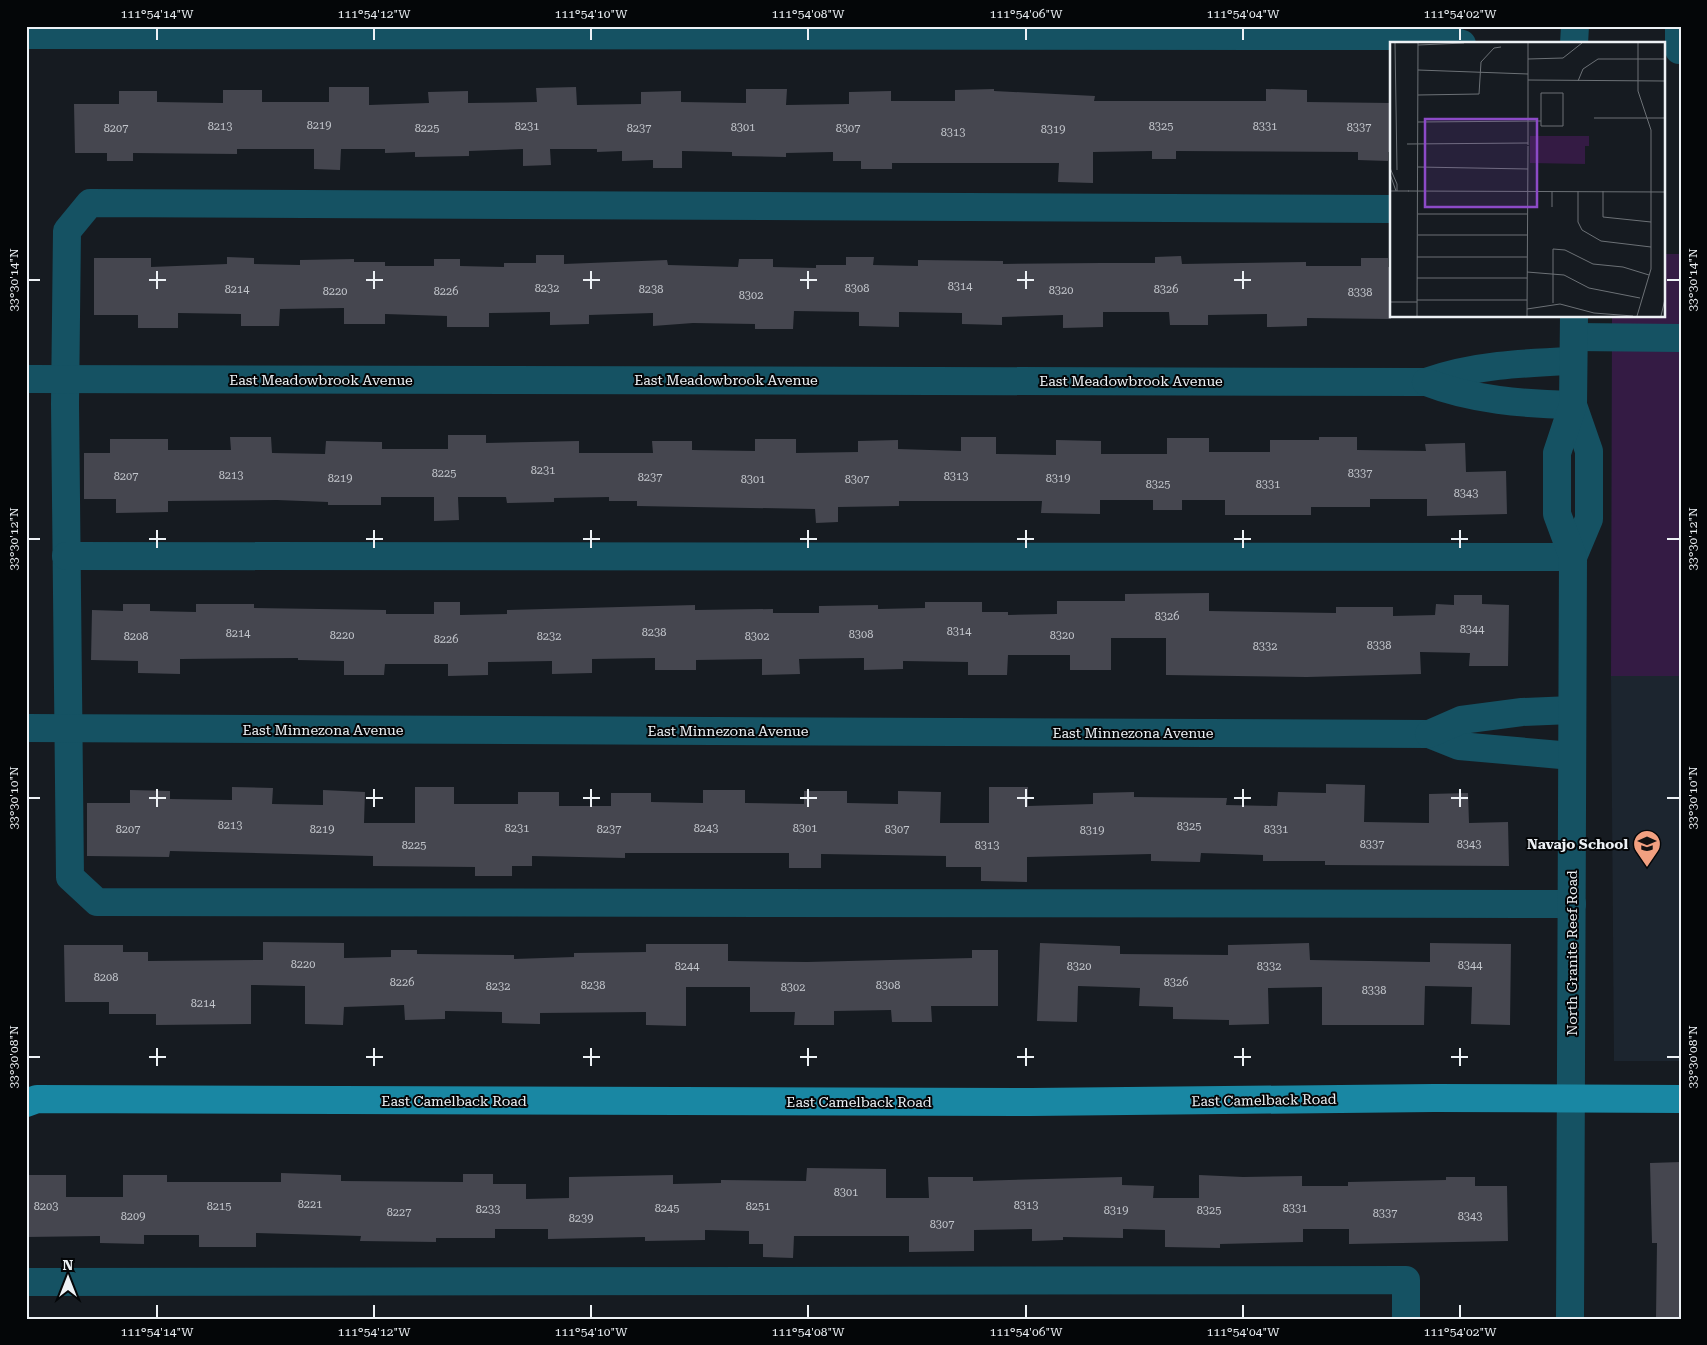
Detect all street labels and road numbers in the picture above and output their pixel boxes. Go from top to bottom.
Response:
street label: East Meadowbrook Avenue [229,372,413,388]
street label: East Meadowbrook Avenue [634,372,818,388]
street label: East Meadowbrook Avenue [1039,373,1223,389]
street label: East Minnezona Avenue [242,722,404,738]
street label: East Minnezona Avenue [647,723,809,739]
street label: East Minnezona Avenue [1052,725,1214,741]
street label: North Granite Reef Road [1564,870,1580,1036]
street label: East Camelback Road [1191,1091,1337,1109]
street label: East Camelback Road [381,1093,527,1109]
street label: East Camelback Road [786,1094,932,1110]

